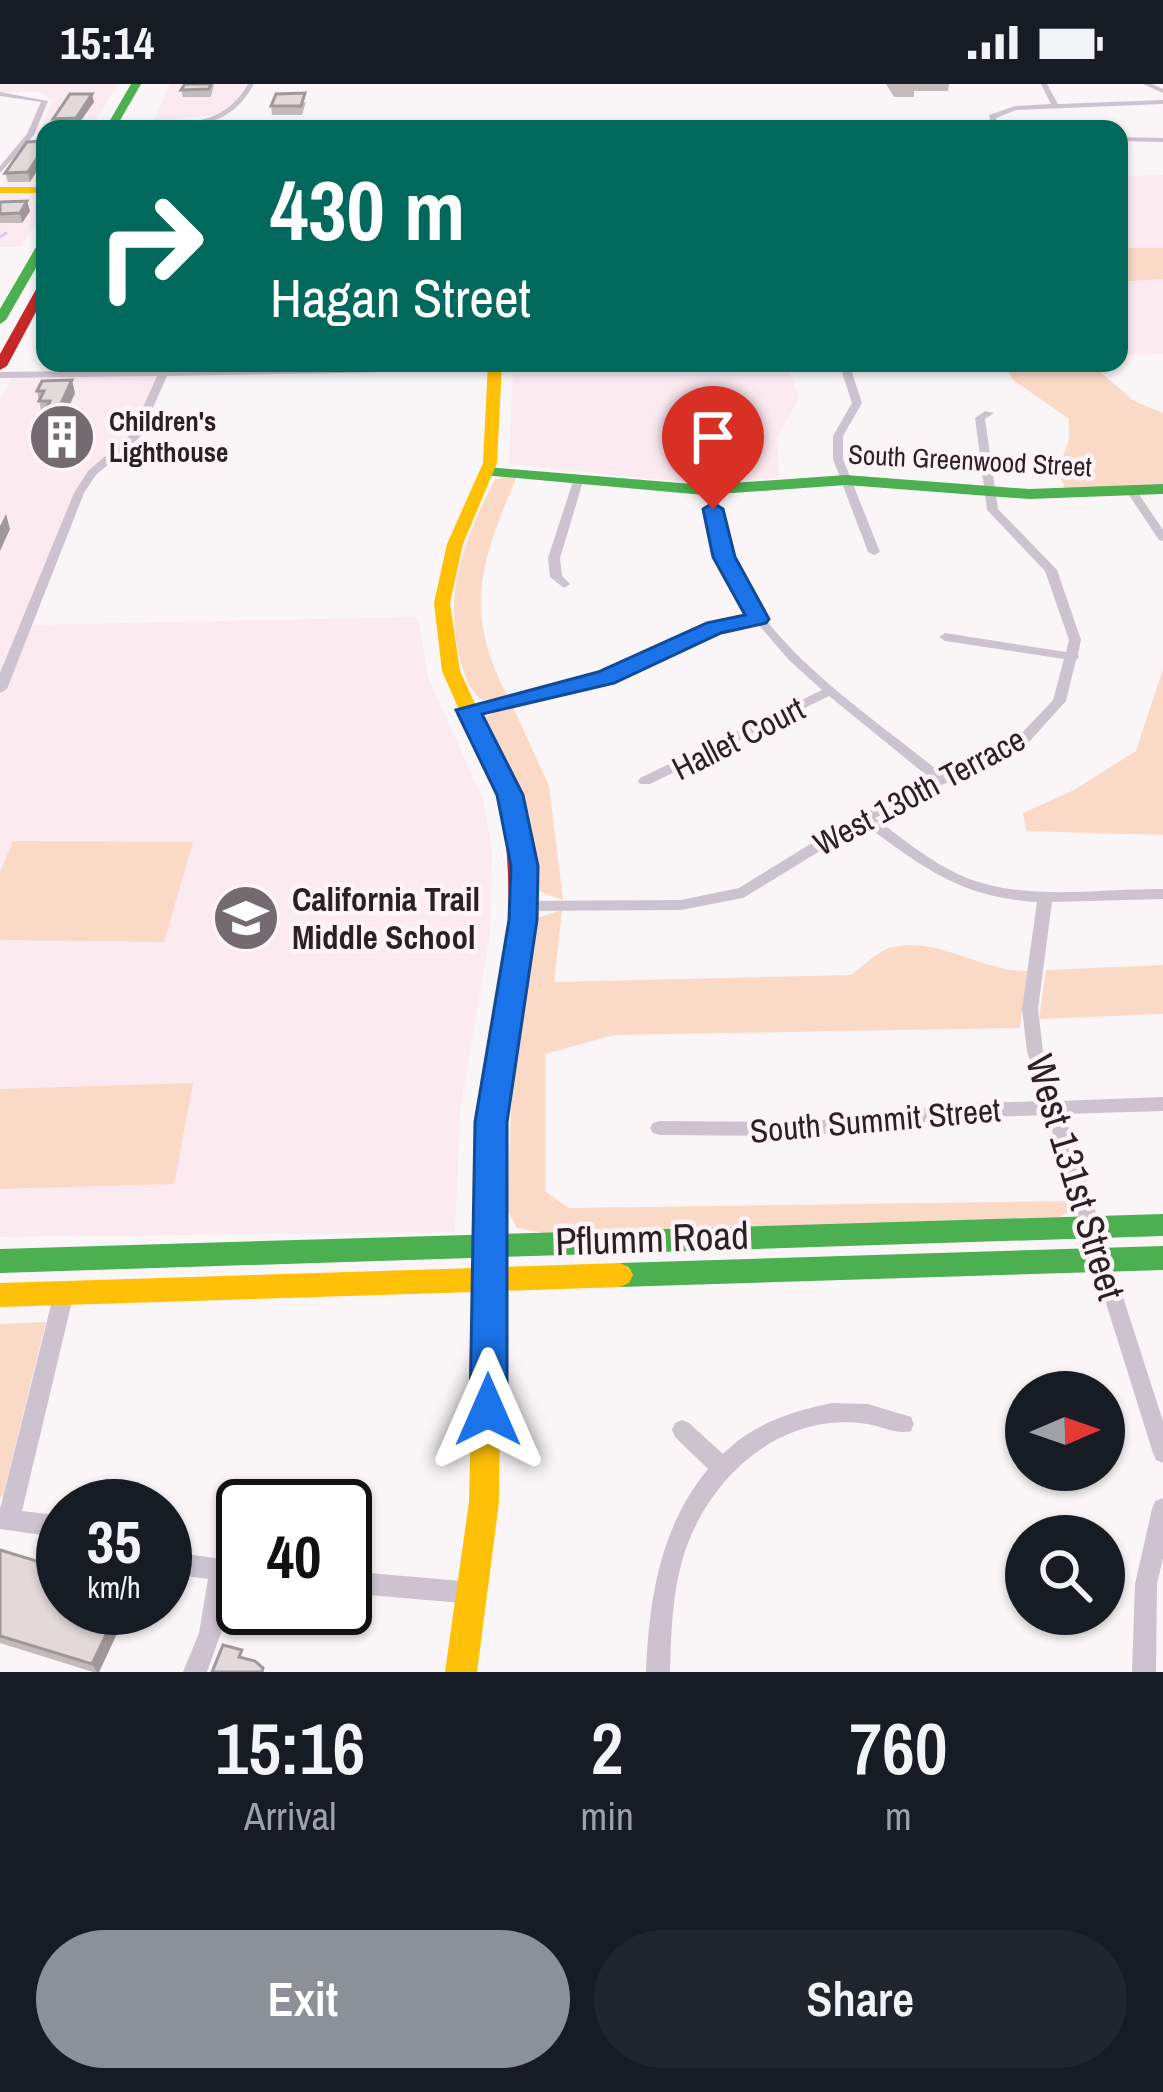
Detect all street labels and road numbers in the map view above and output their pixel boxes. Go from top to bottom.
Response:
street label: South Greenwood Street [847,436,1093,484]
street label: Hallet Court [664,686,812,790]
street label: West 130th Terrace [805,717,1033,865]
street label: West 131st Street [1014,1048,1138,1306]
street label: South Summit Street [748,1087,1002,1153]
street label: Pflumm Road [554,1209,750,1267]

